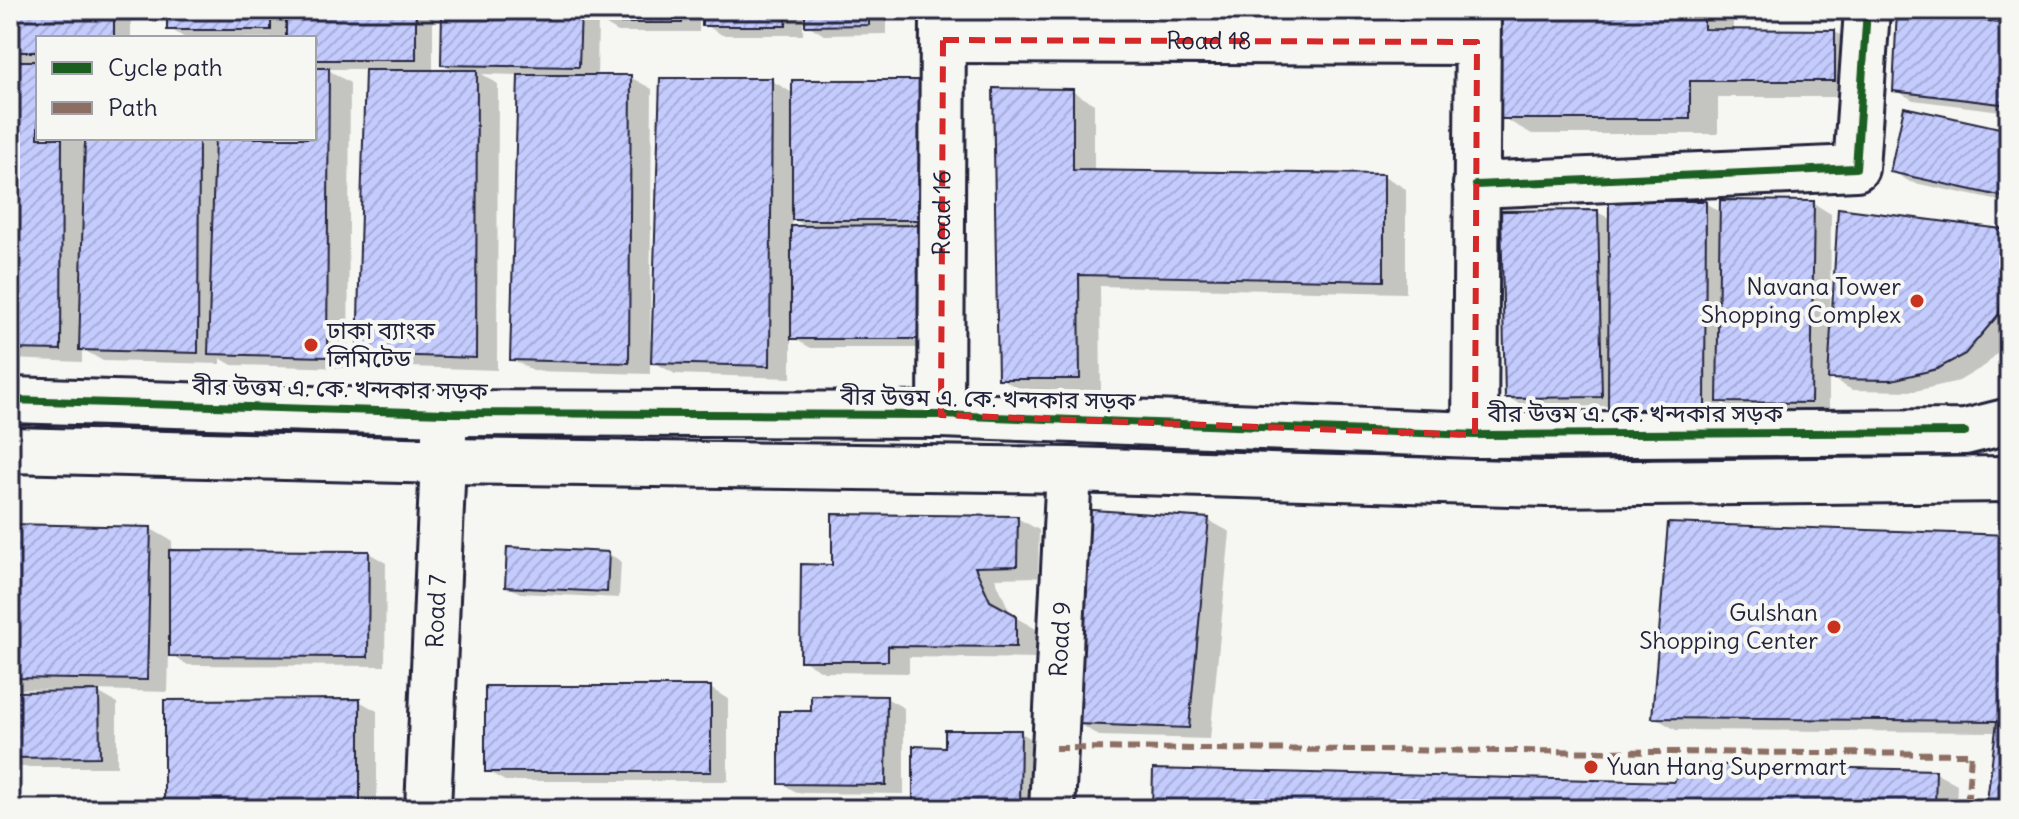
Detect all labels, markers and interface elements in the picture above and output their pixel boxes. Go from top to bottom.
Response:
street label: Road 18 [1166,25,1252,55]
legend [36,36,316,140]
text: Cycle path [108,52,223,82]
text: Path [108,92,158,122]
street label: Road 16 [926,170,956,256]
place label: Navana Tower Shopping Complex [1701,271,1901,329]
marker: Navana Tower Shopping Complex [1908,292,1926,310]
place label: ঢাকা ব্যাংক লিমিটেড [326,315,436,373]
marker: ঢাকা ব্যাংক লিমিটেড [302,336,320,354]
street label: বীর উত্তম এ. কে. খন্দকার সড়ক [191,370,489,406]
street label: বীর উত্তম এ. কে. খন্দকার সড়ক [839,380,1137,416]
street label: বীর উত্তম এ. কে. খন্দকার সড়ক [1486,398,1783,428]
street label: Road 7 [419,573,452,649]
place label: Gulshan Shopping Center [1639,597,1818,655]
street label: Road 9 [1043,601,1076,678]
marker: Gulshan Shopping Center [1825,618,1843,636]
place label: Yuan Hang Supermart [1607,751,1847,781]
marker: Yuan Hang Supermart [1582,758,1600,776]

